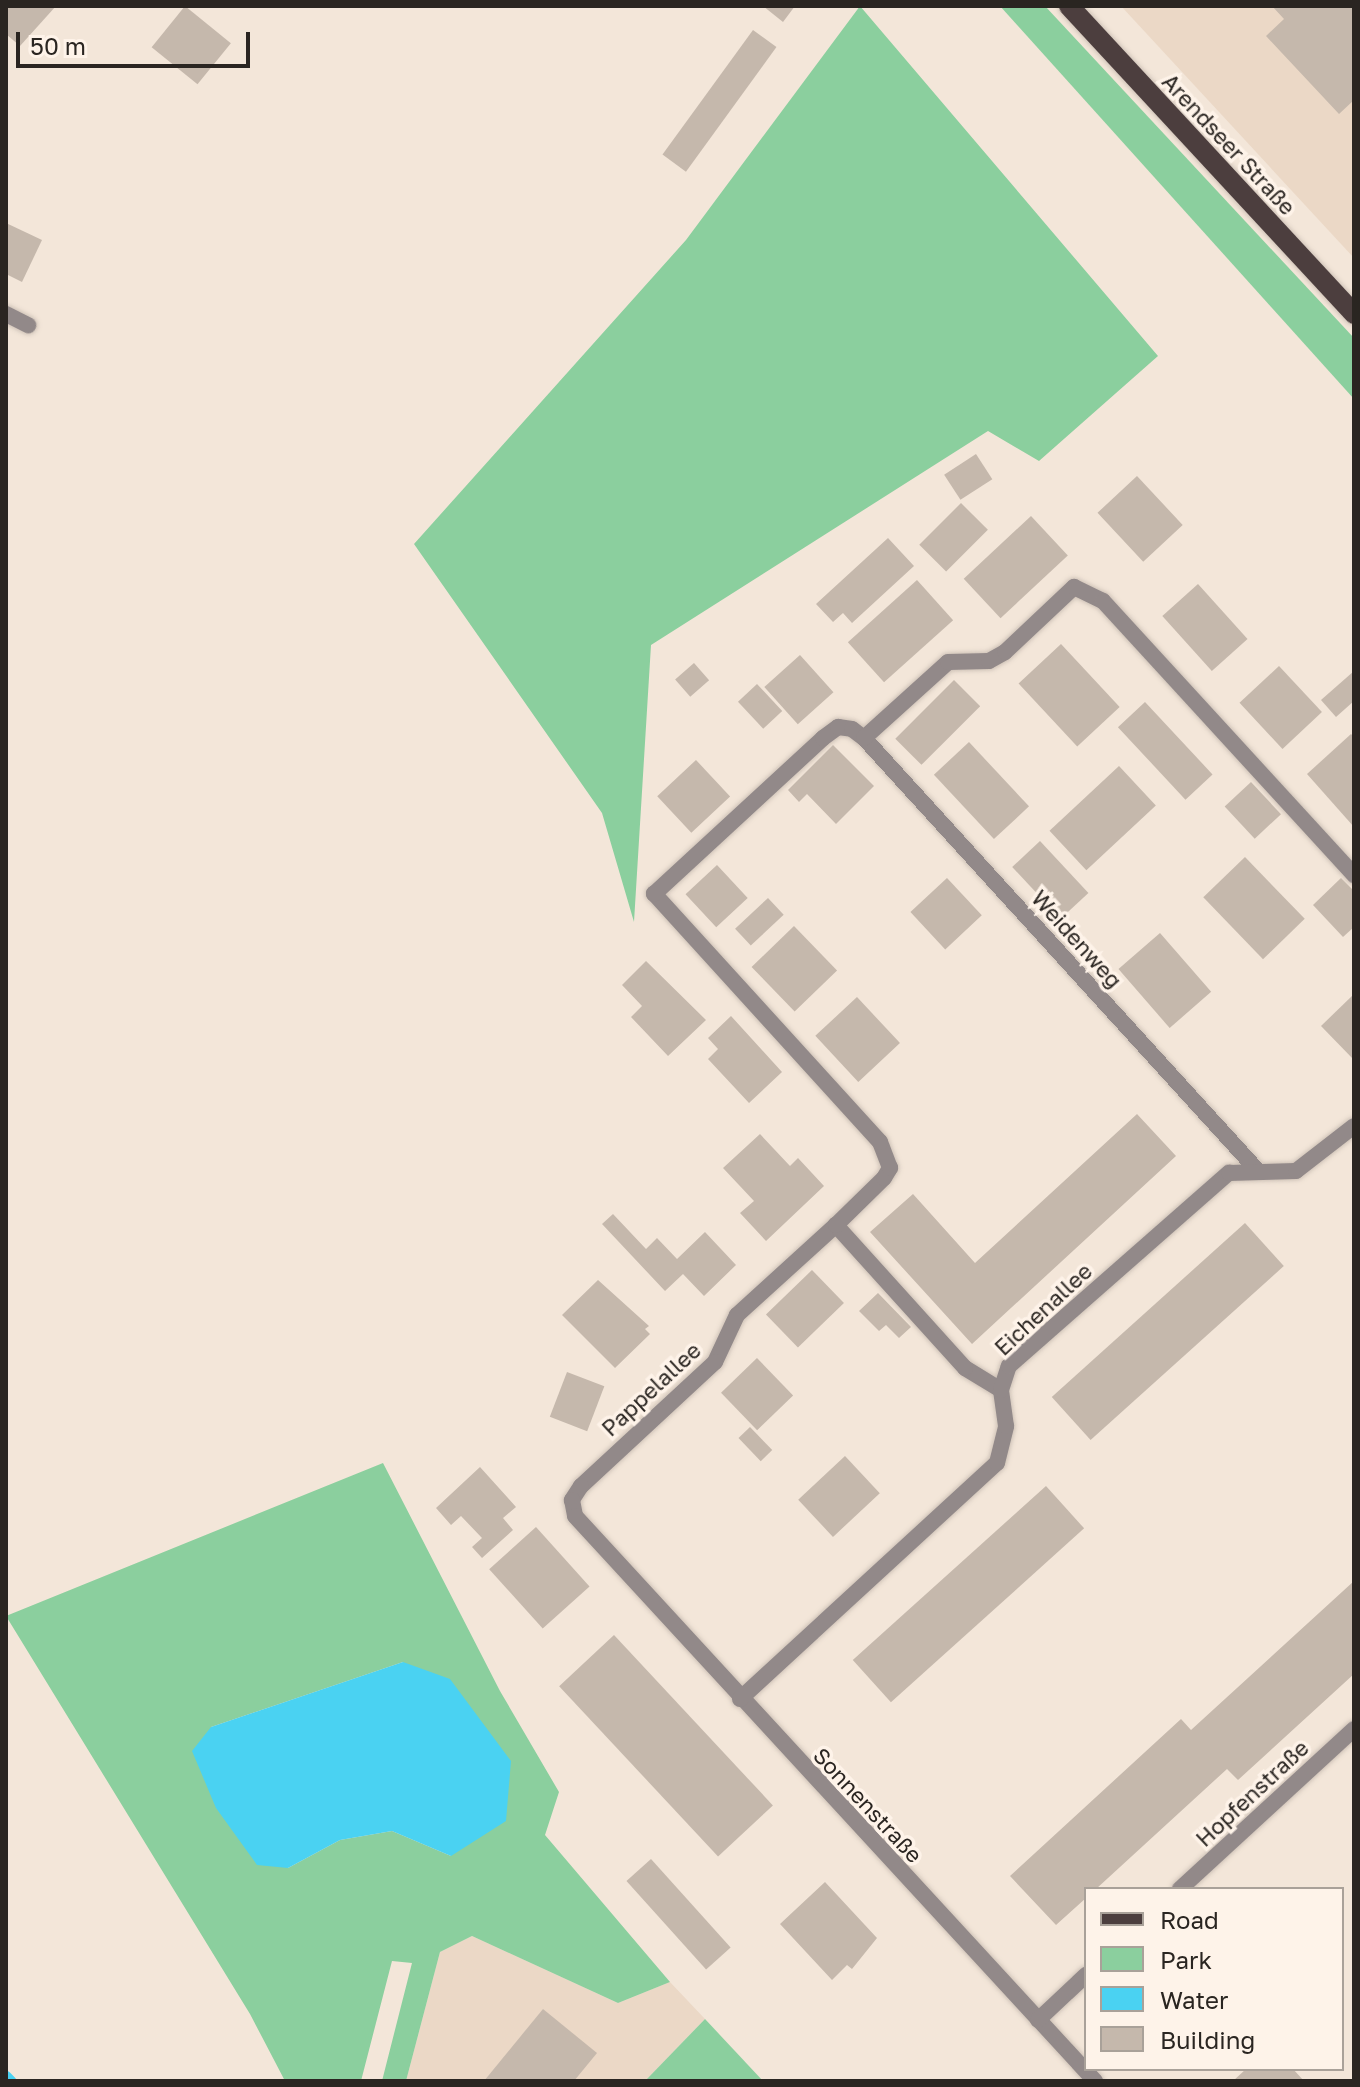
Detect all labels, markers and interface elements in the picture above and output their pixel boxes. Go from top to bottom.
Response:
scale bar [20,16,254,66]
text: 50 m [30,31,86,60]
street label: Arendseer Straße [1157,68,1301,220]
street label: Weidenweg [1026,885,1128,993]
street label: Eichenallee [989,1257,1097,1361]
street label: Pappelallee [596,1337,706,1441]
street label: Hopfenstraße [1190,1734,1314,1852]
street label: Sonnenstraße [808,1742,928,1868]
legend [1084,1887,1344,2071]
text: Road [1160,1905,1219,1934]
text: Park [1160,1945,1212,1974]
text: Water [1160,1985,1228,2014]
text: Building [1160,2025,1255,2054]

